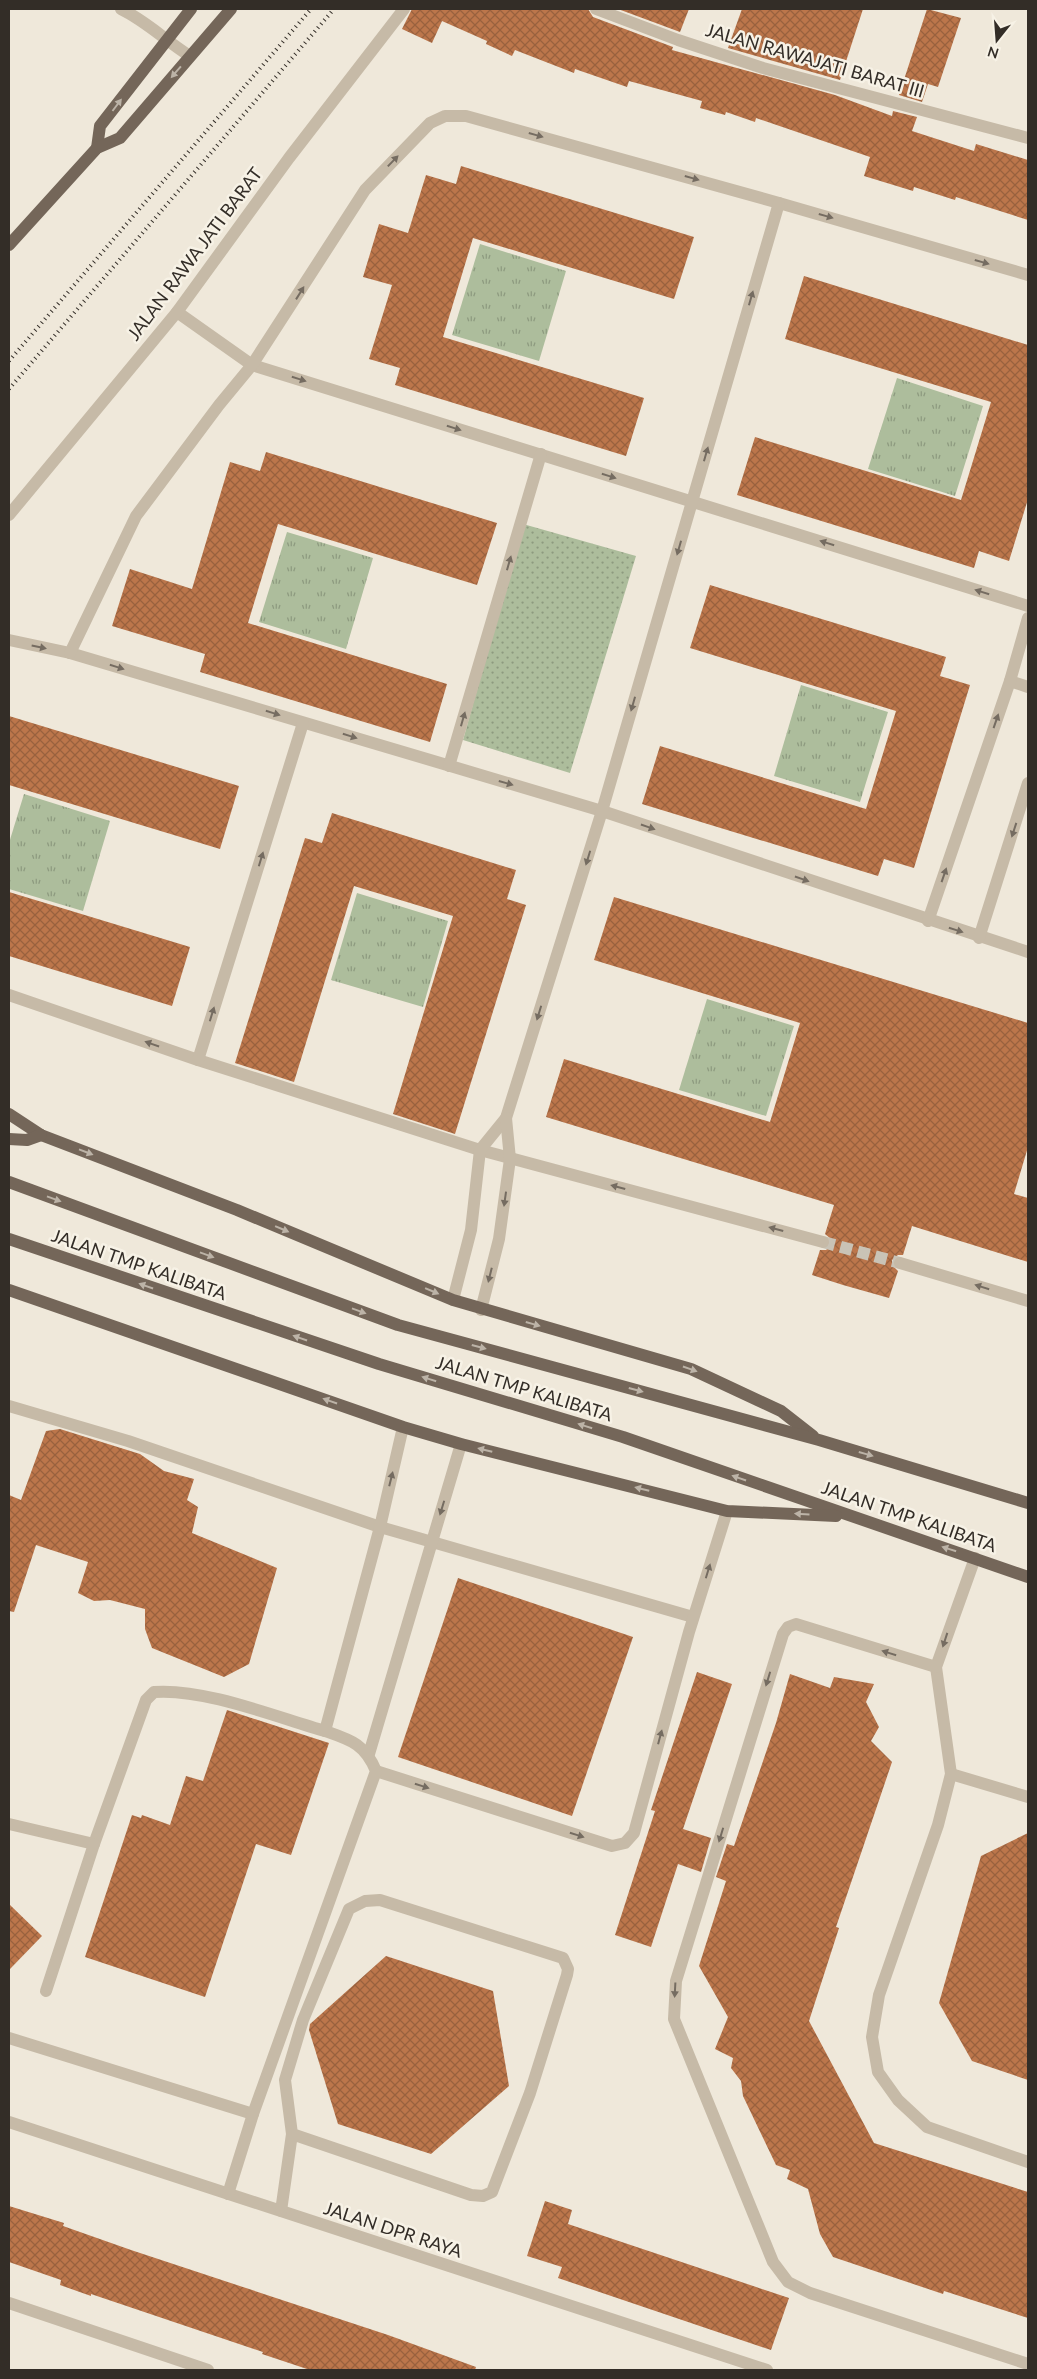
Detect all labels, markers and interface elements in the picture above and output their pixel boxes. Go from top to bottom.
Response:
north arrow [972,15,1022,65]
street label: JALAN RAWAJATI BARAT III [703,18,927,102]
text: N [985,43,1001,63]
one-way arrow [170,66,181,79]
one-way arrow [111,99,122,112]
one-way arrow [528,131,543,139]
one-way arrow [387,155,399,167]
street label: JALAN RAWA JATI BARAT [122,162,267,344]
one-way arrow [685,175,700,183]
one-way arrow [819,213,834,221]
one-way arrow [975,258,990,266]
one-way arrow [295,286,304,299]
one-way arrow [748,291,756,306]
one-way arrow [292,376,307,384]
one-way arrow [447,424,462,432]
one-way arrow [703,447,711,462]
one-way arrow [602,472,617,480]
one-way arrow [819,539,834,547]
one-way arrow [674,541,682,556]
one-way arrow [505,556,513,571]
one-way arrow [974,587,989,595]
one-way arrow [32,643,48,651]
one-way arrow [110,663,125,671]
one-way arrow [629,697,637,712]
one-way arrow [265,710,280,718]
one-way arrow [459,712,467,727]
one-way arrow [993,713,1000,728]
one-way arrow [342,733,357,741]
one-way arrow [498,779,513,787]
one-way arrow [1009,822,1017,837]
one-way arrow [641,824,656,831]
one-way arrow [583,850,591,865]
one-way arrow [257,851,265,866]
one-way arrow [941,867,948,882]
one-way arrow [795,875,810,883]
one-way arrow [949,927,964,934]
one-way arrow [535,1005,542,1020]
one-way arrow [209,1006,217,1021]
one-way arrow [144,1040,159,1048]
one-way arrow [79,1149,94,1156]
one-way arrow [611,1183,626,1191]
one-way arrow [500,1191,508,1207]
one-way arrow [47,1195,62,1203]
street label: JALAN TMP KALIBATA [49,1224,230,1305]
one-way arrow [275,1225,289,1233]
one-way arrow [768,1225,783,1233]
one-way arrow [200,1251,215,1259]
one-way arrow [486,1267,494,1282]
one-way arrow [138,1281,153,1289]
one-way arrow [974,1282,989,1290]
one-way arrow [425,1288,439,1296]
one-way arrow [352,1308,367,1315]
one-way arrow [526,1321,541,1329]
one-way arrow [292,1333,307,1341]
one-way arrow [472,1344,487,1352]
street label: JALAN TMP KALIBATA [433,1351,616,1426]
one-way arrow [682,1366,697,1373]
one-way arrow [422,1375,437,1383]
one-way arrow [629,1387,644,1395]
one-way arrow [322,1397,337,1405]
one-way arrow [577,1421,592,1429]
one-way arrow [477,1446,492,1454]
one-way arrow [858,1451,873,1459]
one-way arrow [387,1472,395,1487]
one-way arrow [731,1474,746,1482]
street label: JALAN TMP KALIBATA [819,1476,1000,1557]
one-way arrow [635,1485,650,1493]
one-way arrow [437,1500,445,1515]
one-way arrow [794,1510,810,1518]
one-way arrow [942,1545,957,1552]
one-way arrow [705,1563,712,1578]
one-way arrow [941,1632,948,1647]
one-way arrow [882,1648,897,1656]
one-way arrow [764,1672,772,1687]
one-way arrow [656,1730,664,1745]
one-way arrow [415,1782,430,1790]
one-way arrow [716,1827,724,1842]
one-way arrow [570,1831,585,1839]
one-way arrow [671,1983,679,1999]
street label: JALAN DPR RAYA [321,2196,466,2262]

